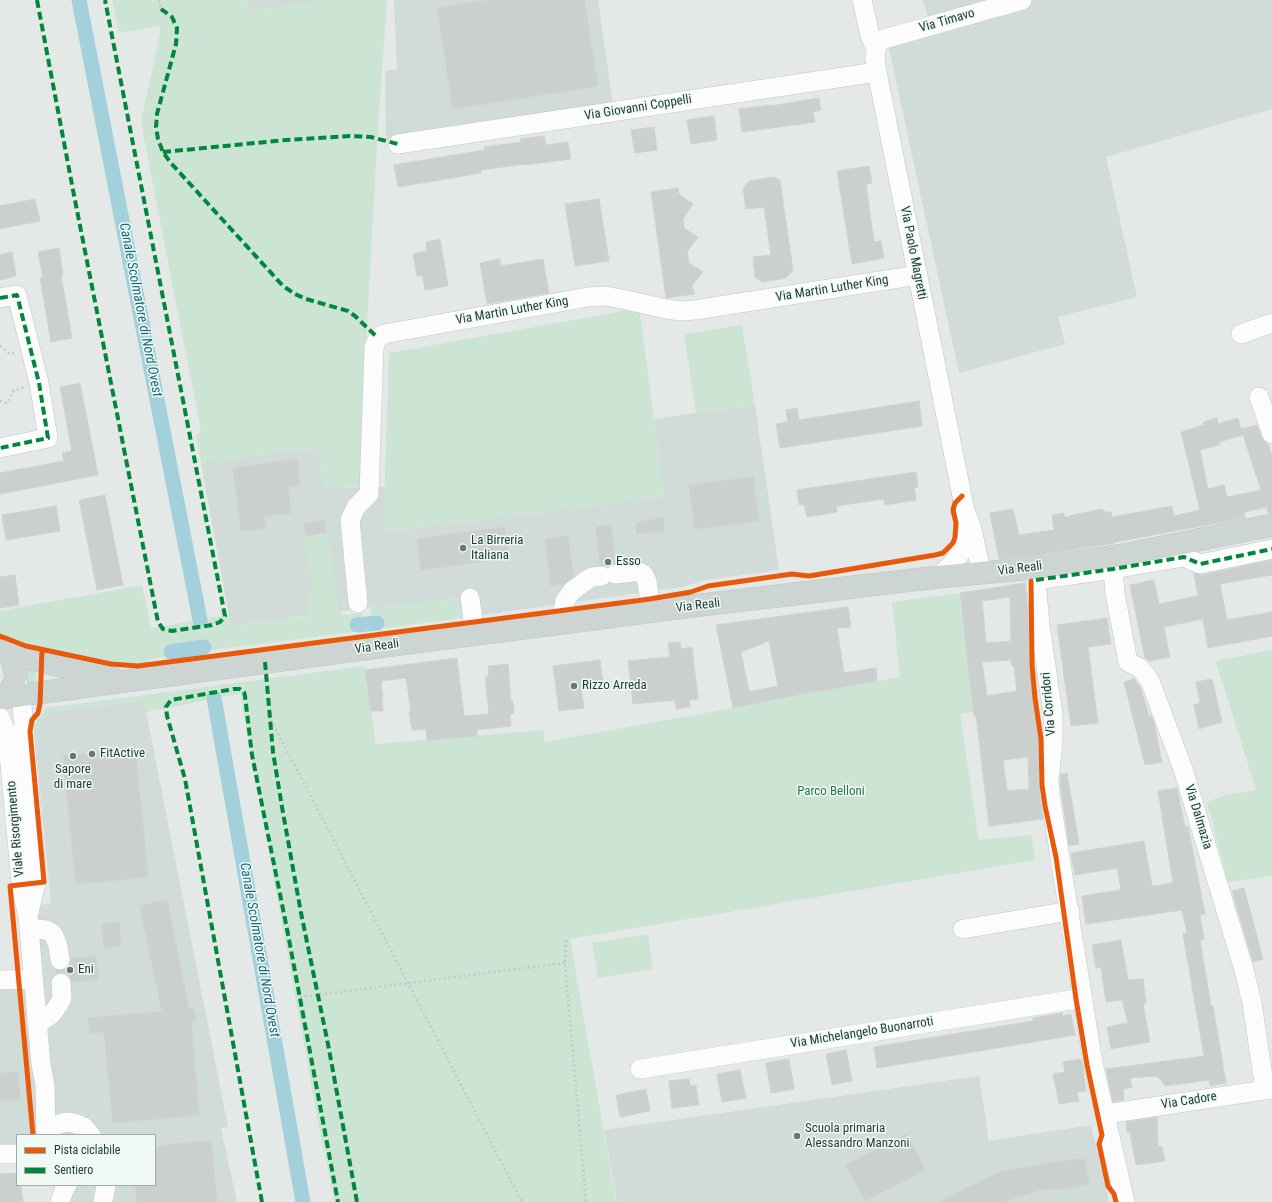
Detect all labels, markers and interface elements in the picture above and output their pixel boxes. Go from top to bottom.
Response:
street label: Via Timavo [917,6,977,36]
street label: Via Giovanni Coppelli [583,92,693,124]
street label: Via Paolo Magretti [896,205,930,301]
water label: Canale Scolmatore di Nord Ovest [115,222,165,398]
street label: Via Martin Luther King [774,272,890,306]
street label: Via Martin Luther King [454,293,570,329]
place label: La Birreria Italiana [471,533,524,564]
marker: La Birreria Italiana [458,543,468,553]
place label: Esso [616,554,641,570]
marker: Esso [603,557,613,567]
street label: Via Reali [997,559,1043,579]
street label: Via Reali [675,596,721,616]
street label: Via Reali [354,636,400,658]
street label: Via Corridori [1038,671,1060,737]
place label: Rizzo Arreda [582,678,647,694]
marker: Rizzo Arreda [569,681,579,691]
place label: FitActive [100,746,145,762]
marker: FitActive [87,749,97,759]
marker: Sapore di mare [68,751,78,761]
place label: Sapore di mare [54,762,92,793]
street label: Viale Risorgimento [4,780,28,878]
street label: Via Dalmazia [1181,783,1215,851]
park label: Parco Belloni [797,784,865,800]
water label: Canale Scolmatore di Nord Ovest [235,861,283,1039]
place label: Eni [78,962,94,978]
marker: Eni [65,965,75,975]
street label: Via Michelangelo Buonarroti [789,1014,935,1052]
street label: Via Cadore [1160,1089,1218,1113]
place label: Scuola primaria Alessandro Manzoni [805,1121,910,1152]
marker: Scuola primaria Alessandro Manzoni [792,1131,802,1141]
legend [16,1134,156,1186]
text: Pista ciclabile [54,1143,120,1157]
text: Sentiero [54,1163,93,1177]

